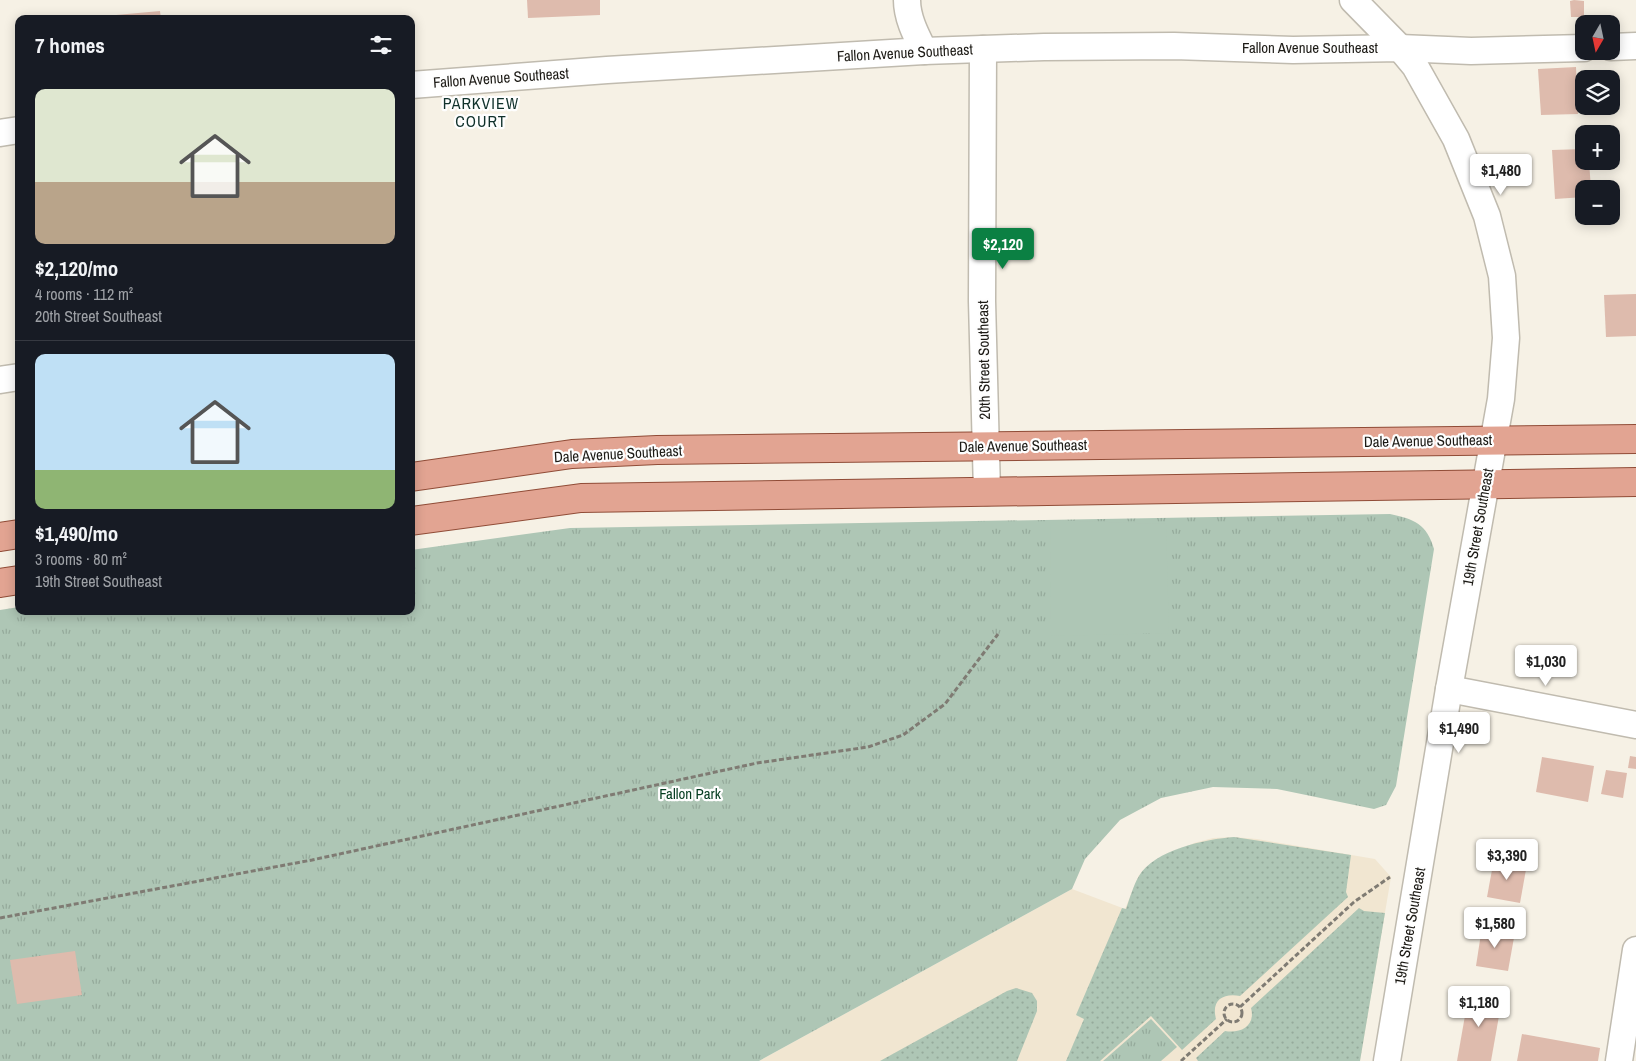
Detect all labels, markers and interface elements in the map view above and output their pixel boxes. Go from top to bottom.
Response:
north arrow [1575,15,1620,60]
map controls [1575,15,1620,225]
text: 7 homes [35,31,105,60]
icon: filters [367,31,395,59]
street label: Fallon Avenue Southeast [1242,37,1379,58]
street label: Fallon Avenue Southeast [837,38,974,67]
street label: Fallon Avenue Southeast [432,62,570,93]
button: layers [1575,70,1620,115]
district label: PARKVIEW COURT [443,92,519,132]
icon: home [170,121,260,211]
button: + [1575,125,1620,170]
pin: $1,480 [1460,154,1542,196]
text: $1,480 [1481,159,1521,181]
button: − [1575,180,1620,225]
pin: $2,120 [962,228,1044,270]
text: $2,120 [983,233,1023,255]
text: $2,120/mo [35,254,118,283]
text: 4 rooms · 112 m² [35,283,133,305]
street label: 20th Street Southeast [972,300,995,420]
text: 20th Street Southeast [35,305,162,327]
icon: home [170,387,260,477]
street label: Dale Avenue Southeast [1364,429,1493,452]
street label: Dale Avenue Southeast [959,434,1088,457]
street label: Dale Avenue Southeast [553,440,683,467]
street label: 19th Street Southeast [1457,466,1498,587]
text: $1,490/mo [35,519,118,548]
text: 3 rooms · 80 m² [35,548,127,570]
text: 19th Street Southeast [35,570,162,592]
pin: $1,030 [1505,644,1587,687]
text: $1,030 [1526,650,1566,672]
pin: $1,490 [1418,712,1500,754]
text: $1,490 [1439,717,1479,739]
park label: Fallon Park [659,783,722,804]
pin: $3,390 [1466,838,1548,881]
text: $3,390 [1487,844,1527,866]
street label: 19th Street Southeast [1389,865,1430,986]
pin: $1,580 [1454,906,1536,949]
text: $1,580 [1475,912,1515,934]
pin: $1,180 [1438,986,1520,1028]
text: $1,180 [1459,991,1499,1013]

